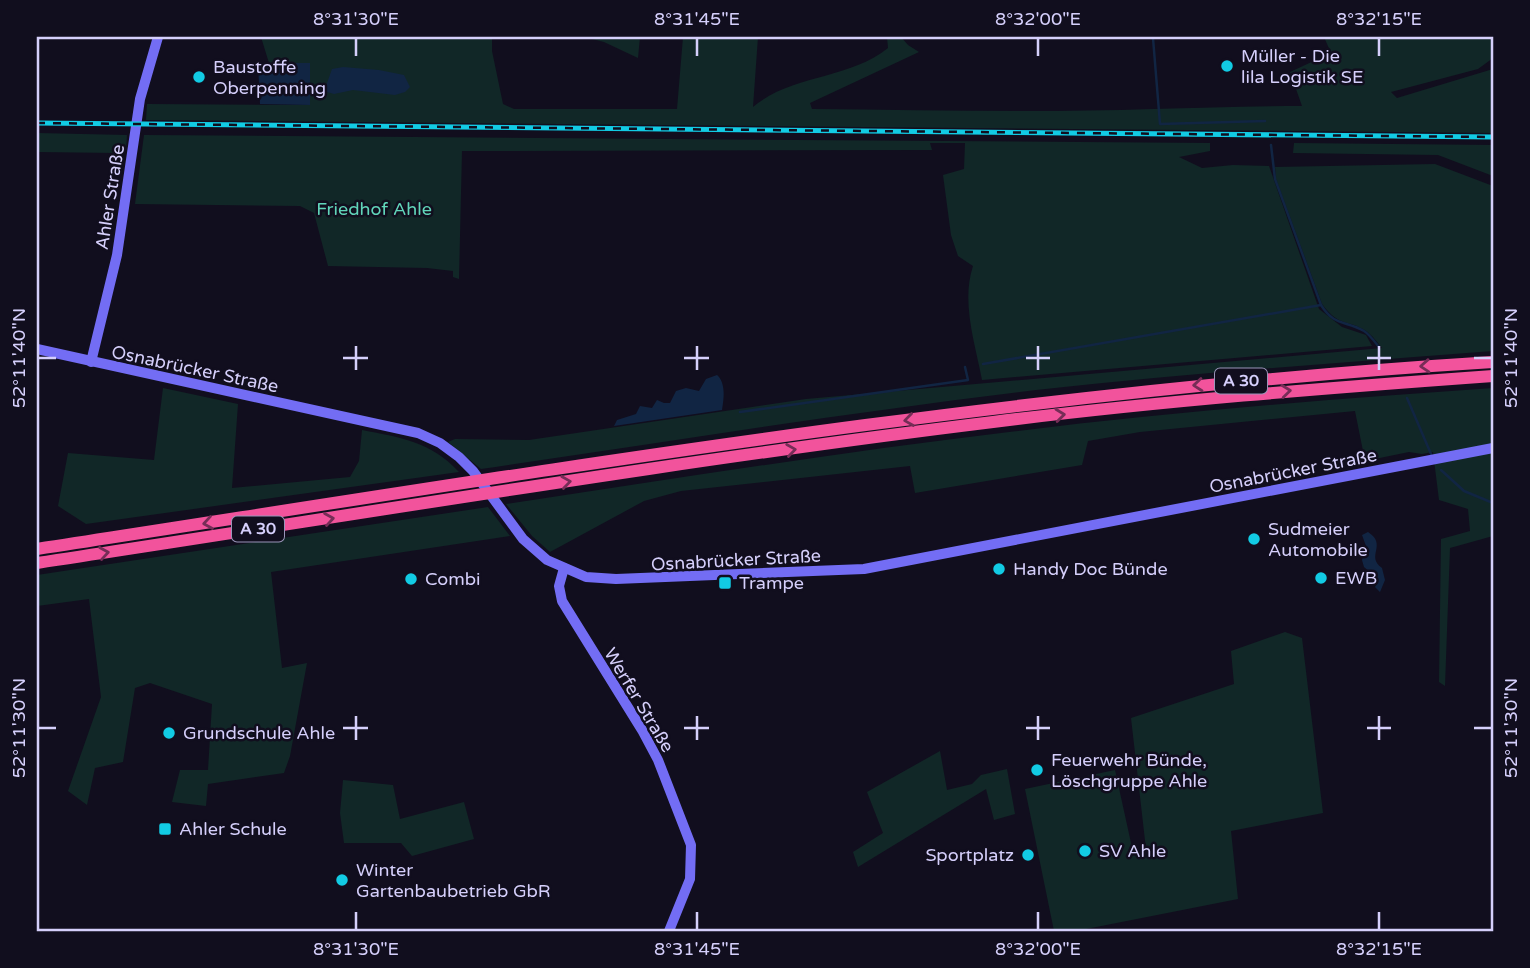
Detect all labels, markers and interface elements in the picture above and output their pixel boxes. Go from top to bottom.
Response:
text: 8°31'30"E [313,8,399,30]
text: 8°31'45"E [654,8,740,30]
text: 8°32'00"E [995,8,1081,30]
text: 8°32'15"E [1336,8,1422,30]
place label: Müller - Die lila Logistik SE [1241,45,1363,88]
place label: Baustoffe Oberpenning [213,56,326,99]
marker: Müller - Die lila Logistik SE [1219,58,1235,74]
marker: Baustoffe Oberpenning [191,69,207,85]
street label: Ahler Straße [91,143,129,251]
park label: Friedhof Ahle [316,198,432,220]
text: 52°11'40"N [8,308,30,408]
text: 52°11'40"N [1500,308,1522,408]
street label: Osnabrücker Straße [109,341,281,397]
one-way arrow [1419,359,1430,374]
road number: A 30 [1215,368,1267,394]
one-way arrow [1193,378,1204,393]
one-way arrow [1281,384,1292,399]
one-way arrow [1054,407,1066,422]
one-way arrow [903,412,915,427]
one-way arrow [785,443,797,458]
street label: Osnabrücker Straße [1207,444,1379,498]
one-way arrow [560,475,571,490]
one-way arrow [323,511,335,526]
one-way arrow [202,515,214,530]
road number: A 30 [232,516,284,542]
place label: Sudmeier Automobile [1268,518,1368,561]
marker: Sudmeier Automobile [1246,531,1262,547]
one-way arrow [98,545,110,560]
street label: Osnabrücker Straße [650,545,822,575]
place label: Handy Doc Bünde [1013,558,1168,580]
marker: Handy Doc Bünde [991,561,1007,577]
place label: EWB [1335,567,1377,589]
place label: Combi [425,568,481,590]
marker: EWB [1313,570,1329,586]
marker: Combi [403,571,419,587]
place label: Trampe [739,572,804,594]
marker: Trampe [717,575,733,591]
street label: Werfer Straße [599,644,679,756]
text: 52°11'30"N [8,678,30,778]
text: 52°11'30"N [1500,678,1522,778]
place label: Grundschule Ahle [183,722,335,744]
marker: Grundschule Ahle [161,725,177,741]
place label: Feuerwehr Bünde, Löschgruppe Ahle [1051,749,1207,792]
marker: Feuerwehr Bünde, Löschgruppe Ahle [1029,762,1045,778]
place label: Ahler Schule [179,818,287,840]
marker: Ahler Schule [157,821,173,837]
place label: SV Ahle [1099,840,1166,862]
marker: SV Ahle [1077,843,1093,859]
place label: Sportplatz [925,844,1014,866]
marker: Sportplatz [1020,847,1036,863]
place label: Winter Gartenbaubetrieb GbR [356,859,550,902]
marker: Winter Gartenbaubetrieb GbR [334,872,350,888]
text: 8°31'30"E [313,938,399,960]
text: 8°31'45"E [654,938,740,960]
text: 8°32'00"E [995,938,1081,960]
text: 8°32'15"E [1336,938,1422,960]

